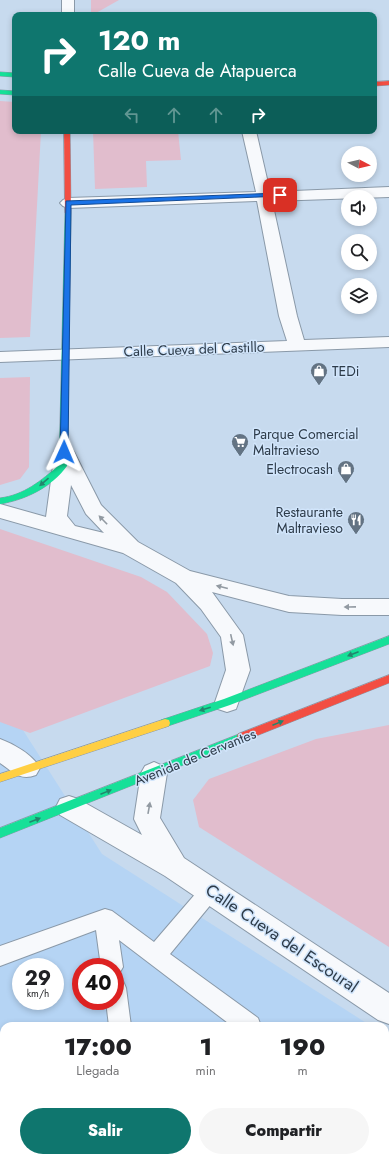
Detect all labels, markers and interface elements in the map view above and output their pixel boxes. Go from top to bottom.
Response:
text: 120 m [98,20,181,61]
icon: right [32,28,84,80]
text: Calle Cueva de Atapuerca [98,58,297,84]
icon: left [121,104,143,126]
icon: ahead [163,104,185,126]
icon: ahead [205,104,227,126]
icon: right [247,104,269,126]
north arrow [341,146,377,182]
map controls [341,146,377,314]
pin [263,178,297,212]
icon: arrive [269,184,291,206]
button: sound [341,190,377,226]
button: search [341,234,377,270]
button: layers [341,278,377,314]
street label: Calle Cueva del Castillo [123,337,265,361]
shop icon: TEDi [309,361,329,386]
place label: TEDi [332,361,359,381]
place label: Parque Comercial Maltravieso [253,424,359,460]
position arrow [43,431,85,473]
supermarket icon: Parque Comercial Maltravieso [230,432,250,457]
place label: Electrocash [266,459,333,479]
shop icon: Electrocash [336,459,356,484]
one-way arrow [39,478,49,487]
place label: Restaurante Maltravieso [275,502,343,538]
restaurant icon: Restaurante Maltravieso [346,510,366,535]
one-way arrow [98,515,108,525]
one-way arrow [216,584,228,590]
one-way arrow [343,604,356,610]
one-way arrow [230,634,236,646]
one-way arrow [346,651,358,657]
one-way arrow [198,706,210,712]
one-way arrow [273,720,285,726]
street label: Avenida de Cervantes [131,723,259,791]
one-way arrow [100,789,112,795]
one-way arrow [146,802,152,814]
one-way arrow [29,816,41,822]
street label: Calle Cueva del Escoural [201,878,363,998]
speed limit sign: 40 [72,958,124,1010]
text: 29 [25,964,51,993]
text: km/h [27,986,49,1001]
text: 17:00 [64,1029,132,1064]
text: 1 [199,1029,212,1064]
text: 190 [280,1029,325,1064]
text: Llegada [76,1061,119,1080]
text: min [196,1061,216,1080]
text: m [297,1061,308,1080]
button: Salir [20,1108,191,1154]
button: Compartir [199,1108,369,1154]

